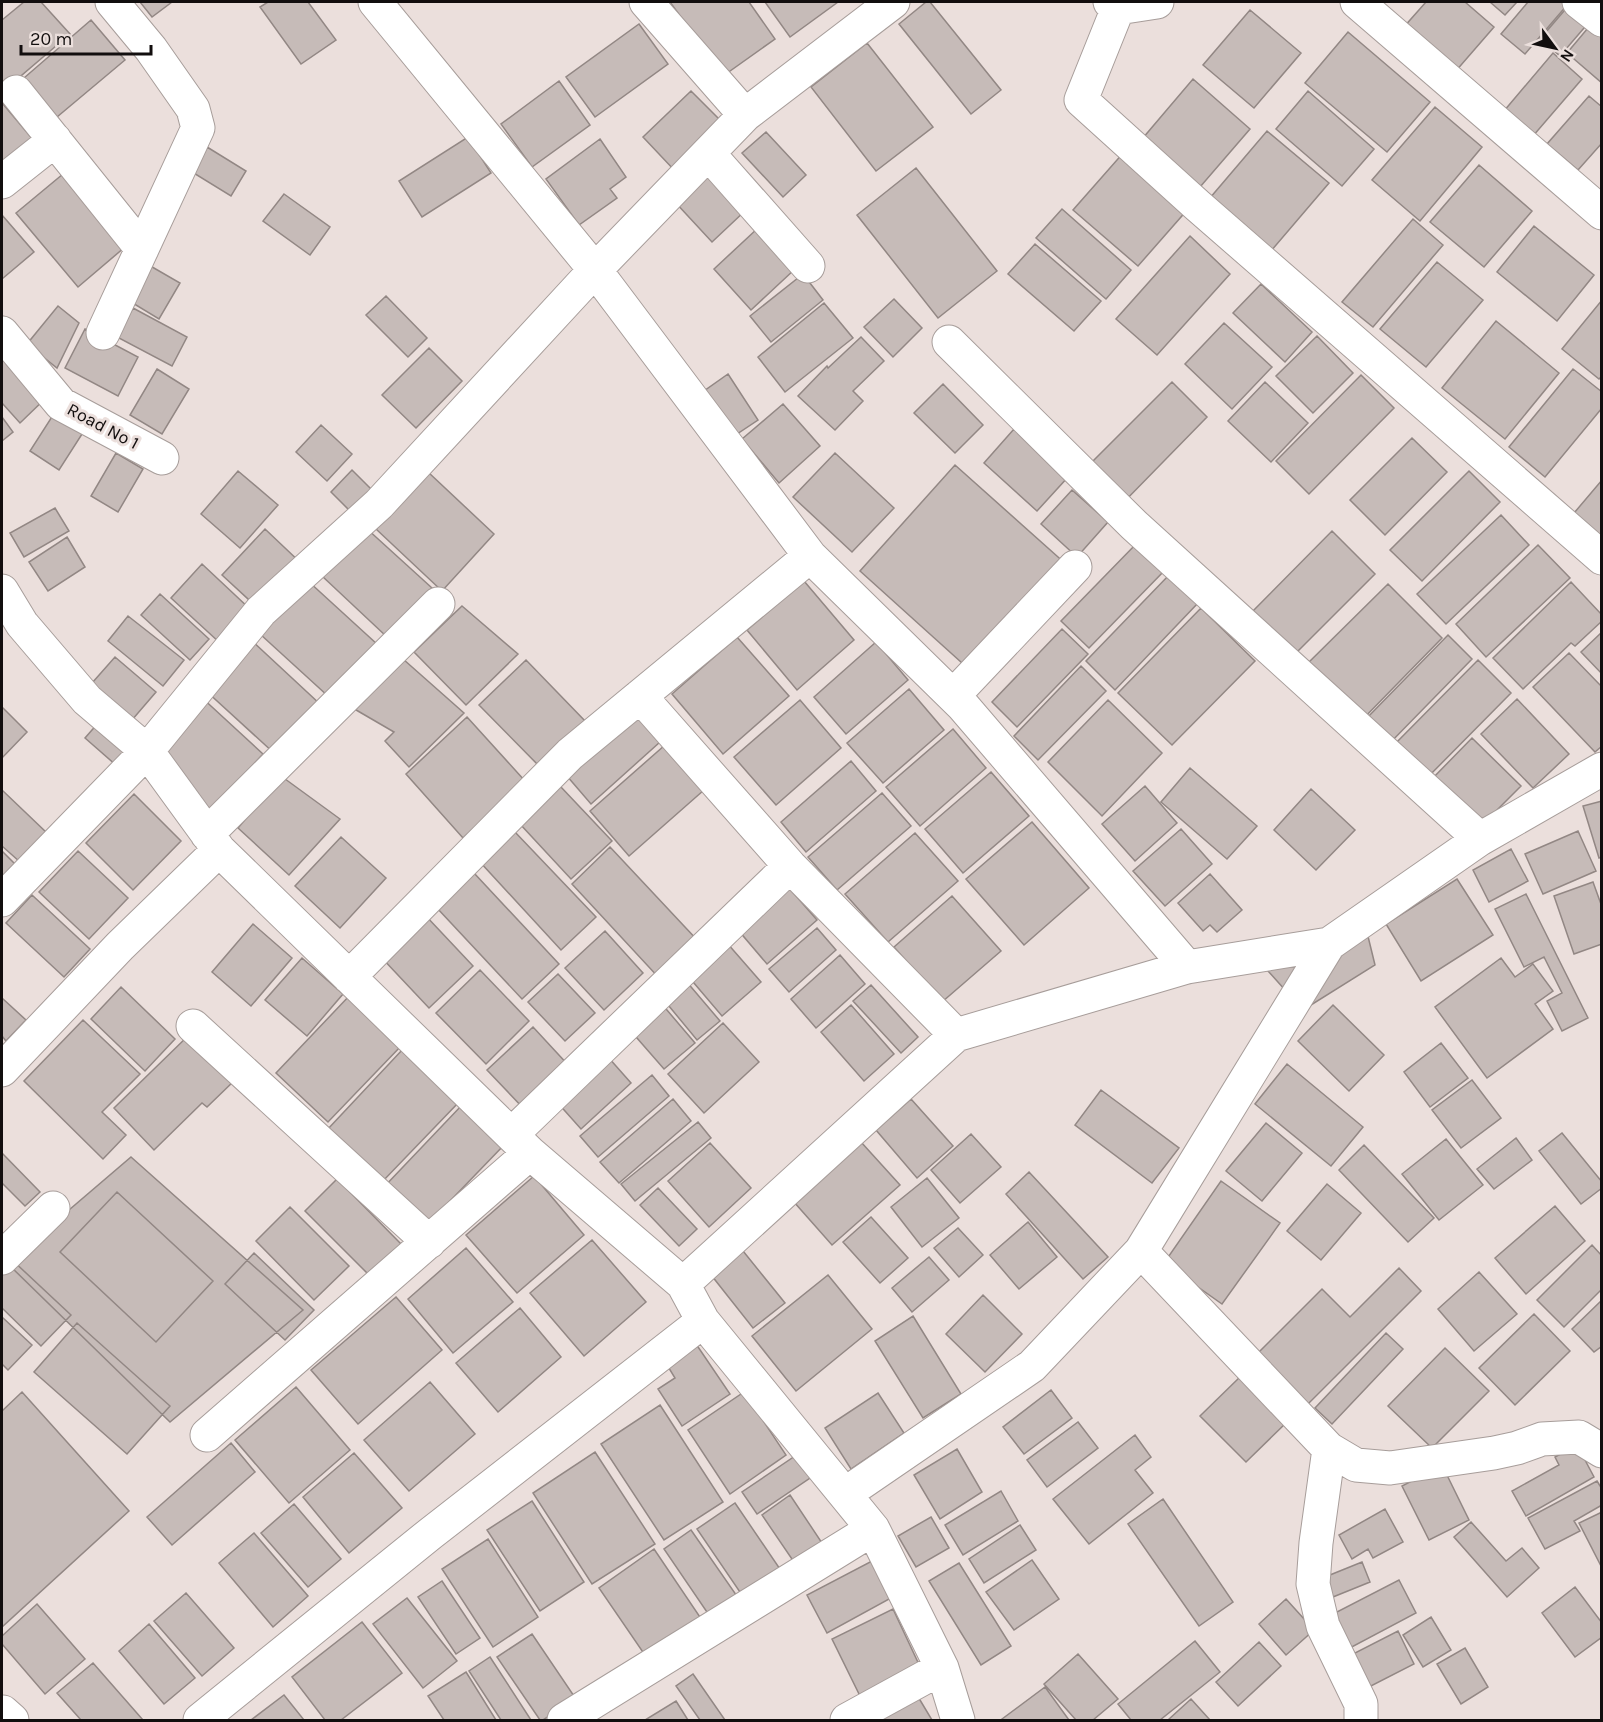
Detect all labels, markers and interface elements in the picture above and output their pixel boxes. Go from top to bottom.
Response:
scale bar [21,18,152,56]
north arrow [1525,18,1585,78]
text: 20 m [30,28,72,50]
text: N [1556,46,1578,66]
street label: Road No 1 [63,398,143,454]

